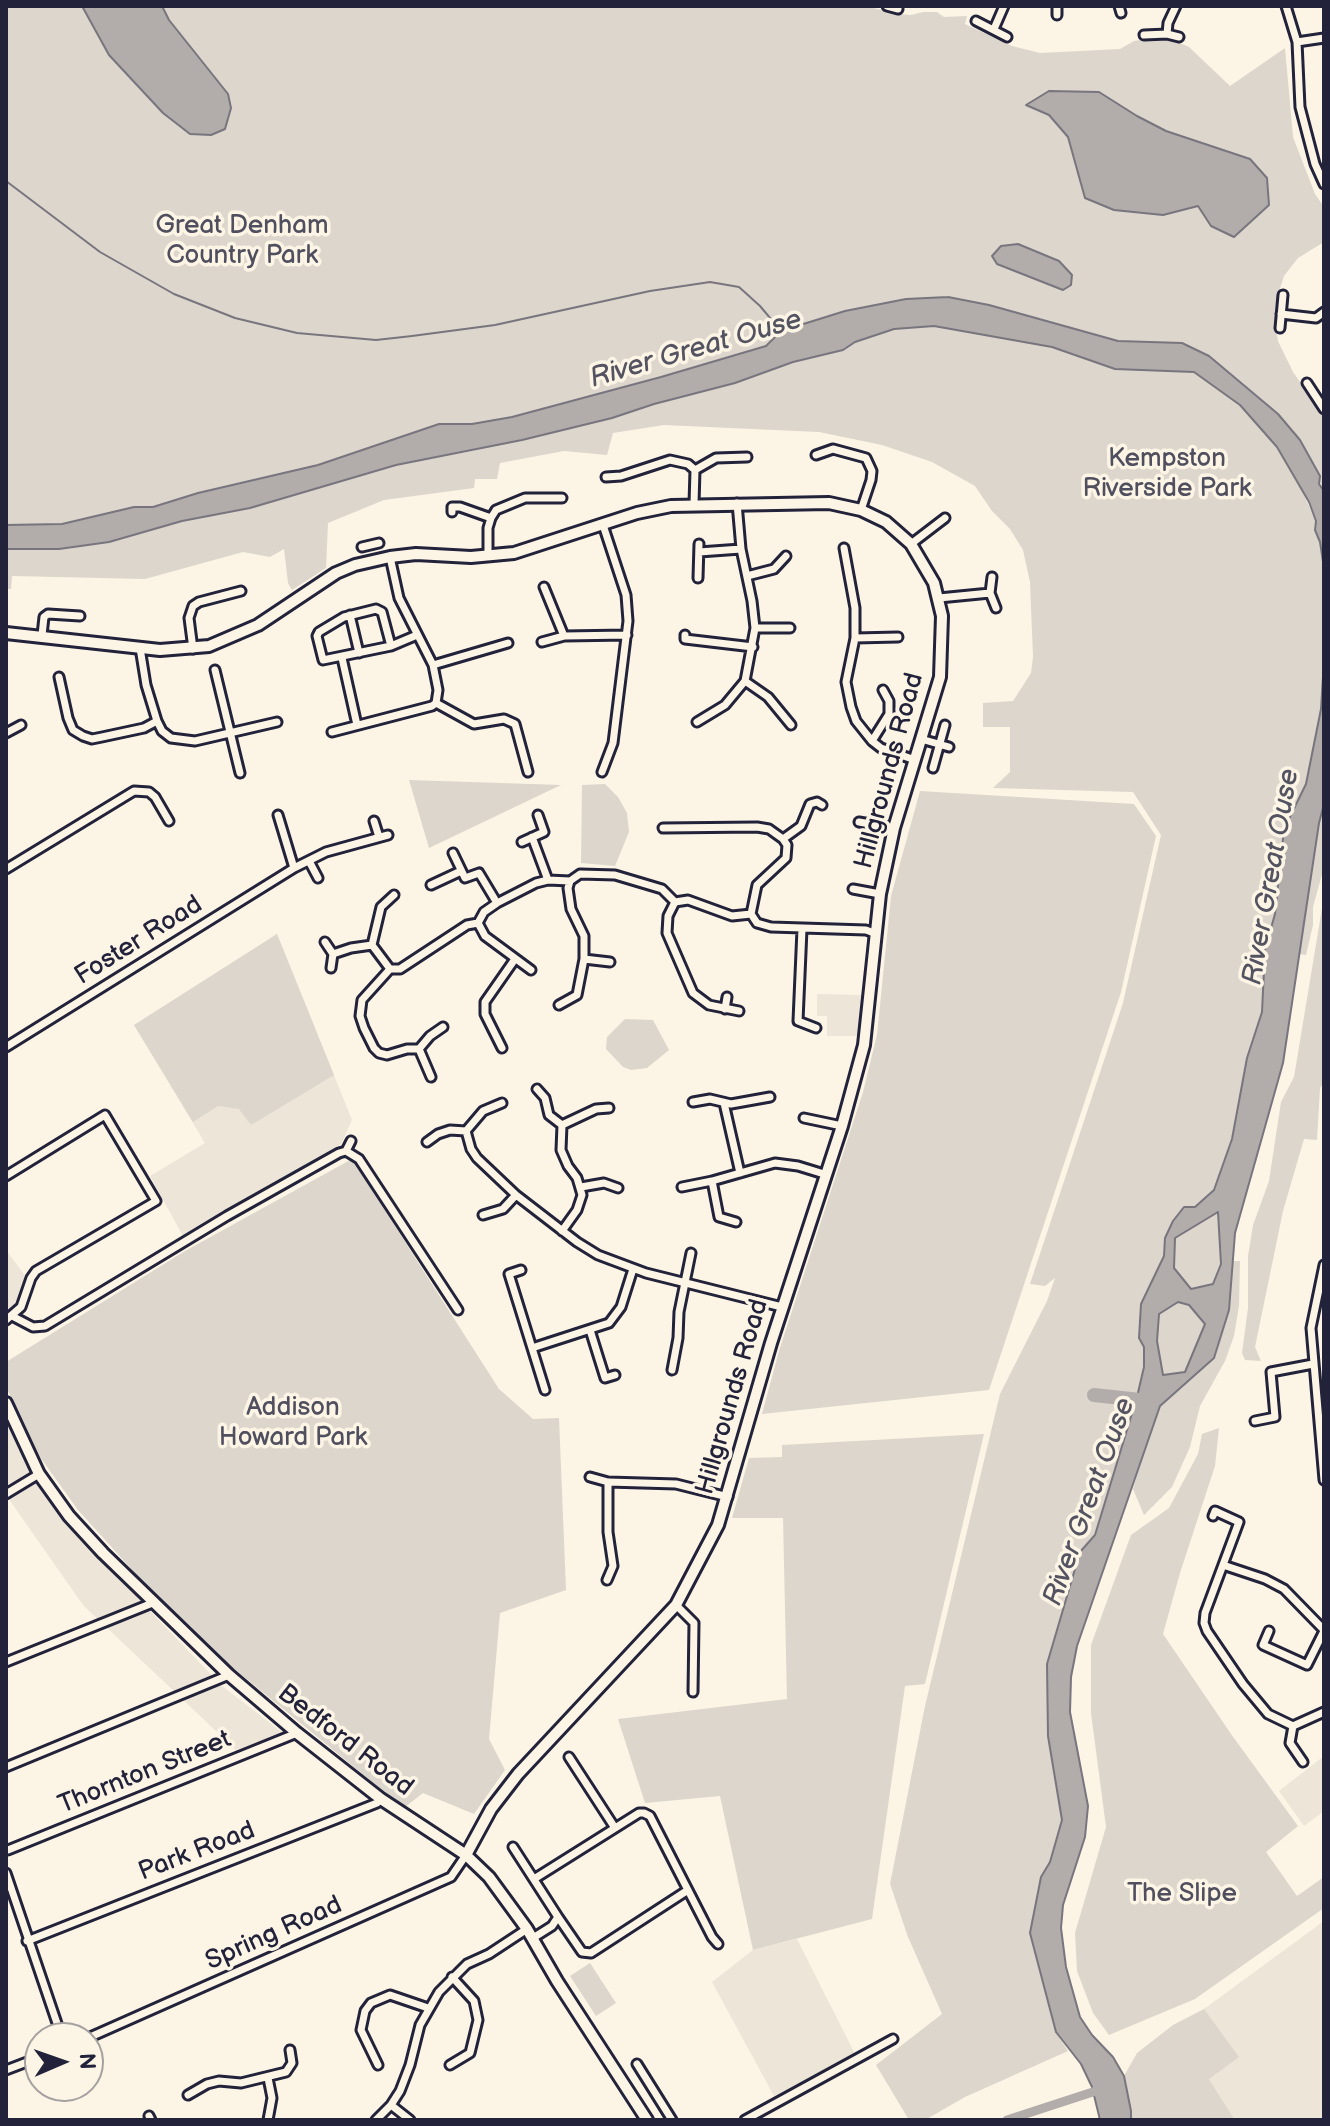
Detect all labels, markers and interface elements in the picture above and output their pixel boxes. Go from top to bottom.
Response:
park label: Great Denham Country Park [156,210,328,272]
water label: River Great Ouse [586,304,806,396]
park label: Kempston Riverside Park [1082,443,1252,504]
street label: Hillgrounds Road [849,670,931,872]
water label: River Great Ouse [1236,766,1308,988]
street label: Foster Road [70,890,208,992]
street label: Hillgrounds Road [690,1296,776,1498]
park label: Addison Howard Park [219,1392,367,1454]
water label: River Great Ouse [1037,1393,1143,1611]
street label: Bedford Road [271,1678,419,1804]
street label: Thornton Street [54,1724,236,1822]
street label: Park Road [134,1816,260,1888]
park label: The Slipe [1127,1878,1237,1910]
street label: Spring Road [201,1890,347,1978]
north arrow [24,2022,104,2102]
text: N [73,2052,100,2070]

